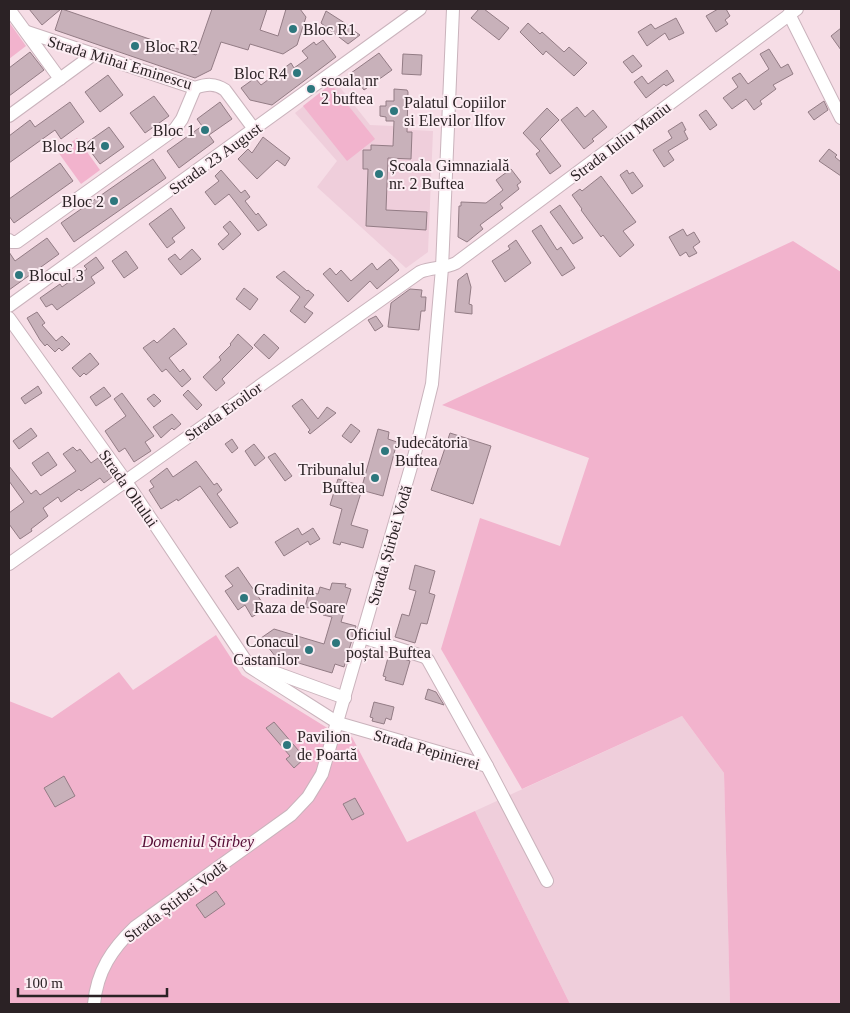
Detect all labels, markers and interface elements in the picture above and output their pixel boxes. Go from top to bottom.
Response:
place label: Bloc R1 [303,21,356,38]
marker: Bloc R1 [287,23,299,35]
street label: Strada Mihai Eminescu [46,32,194,93]
place label: Bloc R2 [145,38,198,55]
marker: Bloc R2 [129,40,141,52]
place label: Bloc R4 [234,65,287,82]
marker: Bloc R4 [291,67,303,79]
place label: scoala nr 2 buftea [321,72,379,107]
marker: scoala nr 2 buftea [305,83,317,95]
place label: Palatul Copiilor si Elevilor Ilfov [404,94,506,129]
street label: Strada Iuliu Maniu [567,98,674,185]
marker: Palatul Copiilor si Elevilor Ilfov [388,105,400,117]
street label: Strada 23 August [166,119,266,198]
place label: Bloc 1 [153,122,195,139]
marker: Bloc 1 [199,124,211,136]
place label: Bloc B4 [42,138,95,155]
marker: Bloc B4 [99,140,111,152]
place label: Școala Gimnazială nr. 2 Buftea [389,157,509,192]
marker: Școala Gimnazială nr. 2 Buftea [373,168,385,180]
place label: Bloc 2 [62,193,104,210]
marker: Bloc 2 [108,195,120,207]
place label: Blocul 3 [29,267,84,284]
marker: Blocul 3 [13,269,25,281]
street label: Strada Eroilor [181,378,266,444]
place label: Judecătoria Buftea [395,434,468,469]
marker: Judecătoria Buftea [379,445,391,457]
street label: Strada Oltului [96,446,162,531]
place label: Tribunalul Buftea [298,461,366,496]
marker: Tribunalul Buftea [369,472,381,484]
street label: Strada Știrbei Vodă [364,483,416,607]
place label: Gradinita Raza de Soare [254,581,346,616]
marker: Gradinita Raza de Soare [238,592,250,604]
place label: Oficiul poștal Buftea [346,626,431,662]
place label: Conacul Castanilor [233,633,300,668]
marker: Oficiul poștal Buftea [330,637,342,649]
marker: Conacul Castanilor [303,644,315,656]
street label: Strada Pepinierei [371,726,482,774]
place label: Pavilion de Poartă [297,728,357,763]
marker: Pavilion de Poartă [281,739,293,751]
park label: Domeniul Știrbey [141,833,255,851]
street label: Strada Știrbei Vodă [121,857,230,946]
scale bar [18,966,166,998]
text: 100 m [25,975,63,991]

